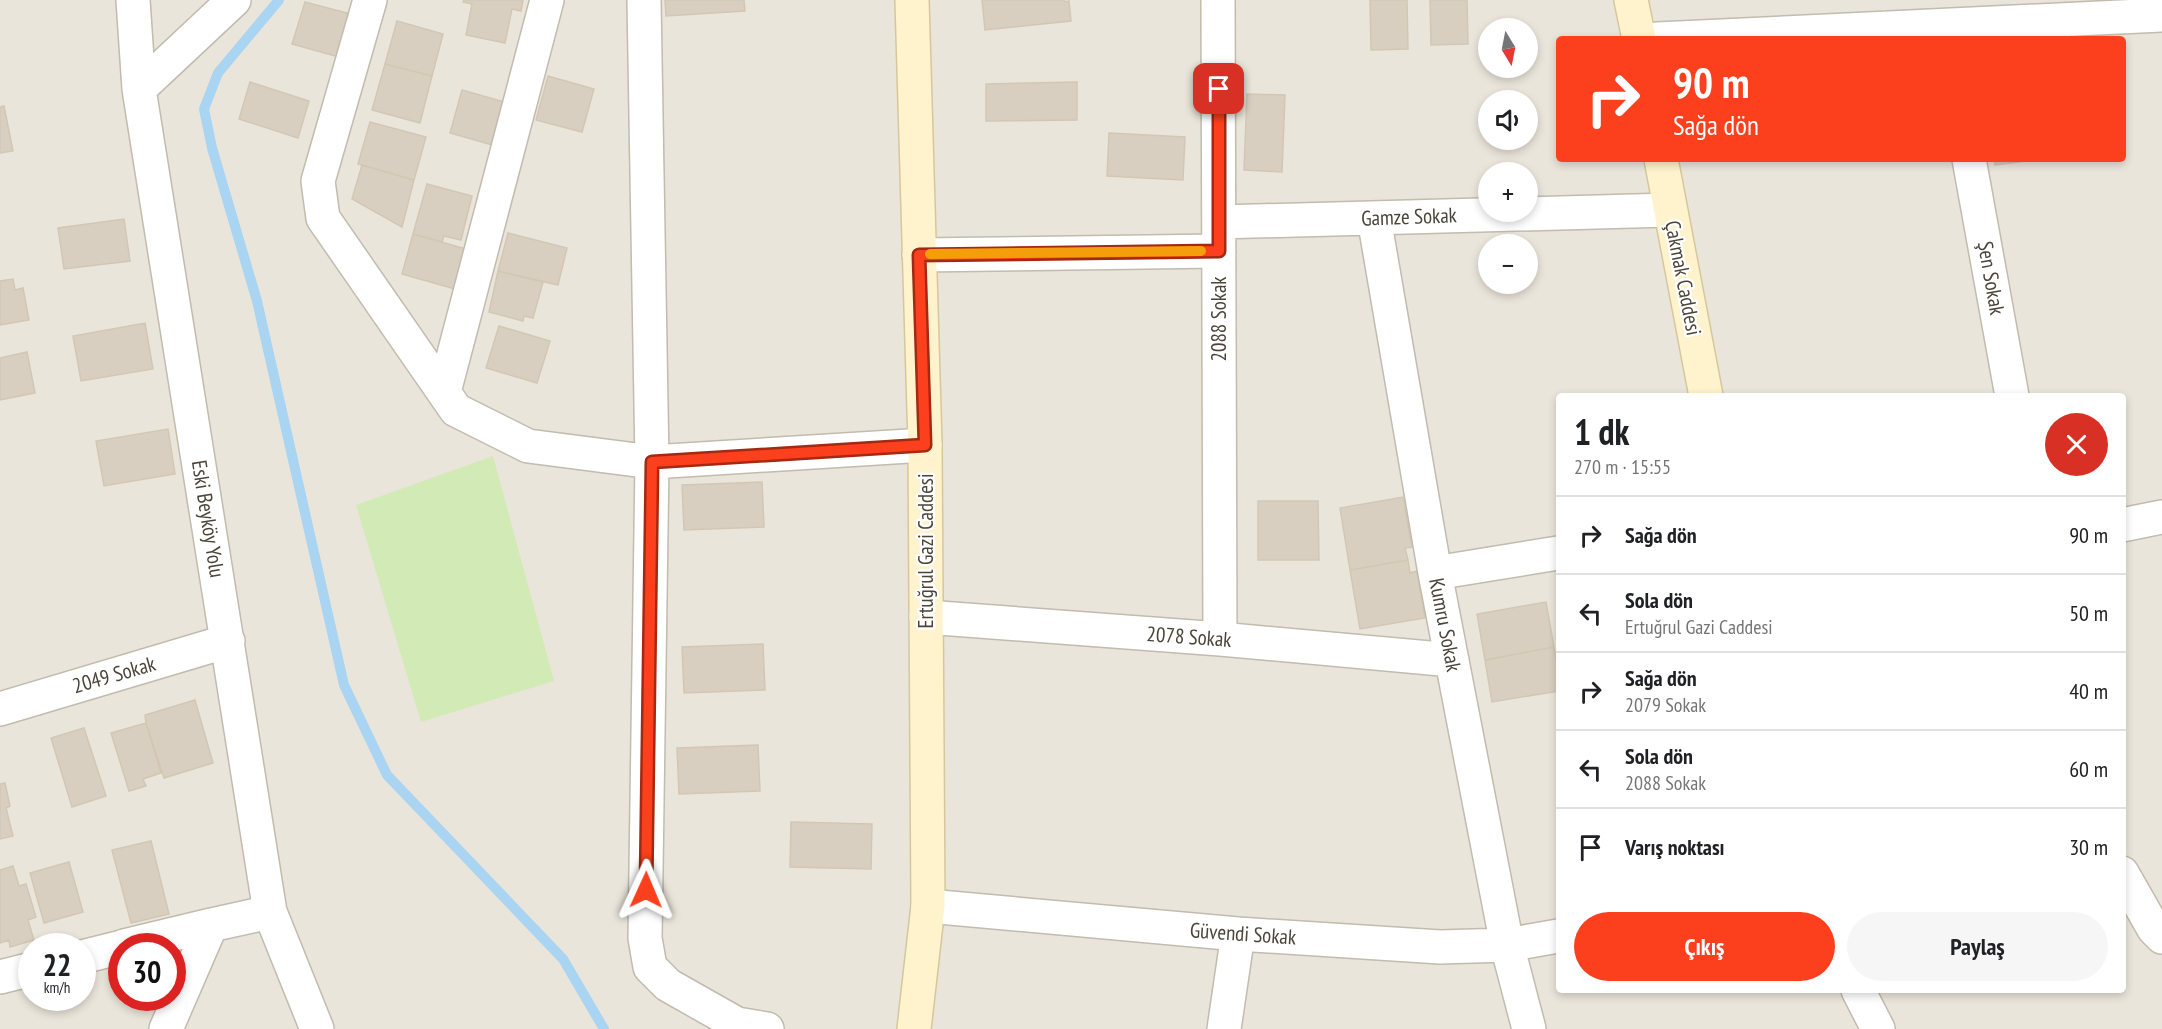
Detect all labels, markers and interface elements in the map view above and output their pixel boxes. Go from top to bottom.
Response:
north arrow [1478,18,1538,78]
map controls [1478,18,1538,294]
text: 90 m [1673,55,1750,110]
icon: right [1574,60,1652,138]
pin [1193,63,1244,114]
icon: arrive [1202,72,1235,105]
button: sound [1478,90,1538,150]
text: Sağa dön [1673,108,1759,142]
button: + [1478,162,1538,222]
street label: Gamze Sokak [1361,201,1457,232]
street label: Çakmak Caddesi [1659,218,1708,338]
button: − [1478,234,1538,294]
street label: Şen Sokak [1972,239,2011,317]
street label: 2088 Sokak [1205,276,1232,362]
text: 1 dk [1574,408,1629,455]
button: close [2045,413,2108,476]
text: 270 m · 15:55 [1574,454,1671,480]
street label: Eski Beyköy Yolu [186,458,231,580]
street label: Ertuğrul Gazi Caddesi [912,473,939,629]
icon: right [1574,519,1607,552]
text: Sağa dön [1625,521,1697,549]
text: 90 m [2069,521,2108,549]
street label: Kumru Sokak [1423,576,1468,674]
text: Sola dön [1625,586,1693,614]
icon: left [1574,597,1607,630]
text: 50 m [2069,599,2108,627]
text: Ertuğrul Gazi Caddesi [1625,614,1773,640]
street label: 2078 Sokak [1146,620,1232,653]
street label: 2049 Sokak [69,650,158,699]
text: Sağa dön [1625,664,1697,692]
icon: right [1574,675,1607,708]
text: 40 m [2069,677,2108,705]
text: 2079 Sokak [1625,692,1706,718]
text: Sola dön [1625,742,1693,770]
icon: left [1574,753,1607,786]
text: 60 m [2069,755,2108,783]
text: 2088 Sokak [1625,770,1706,796]
icon: arrive [1574,831,1607,864]
text: Varış noktası [1625,833,1725,861]
text: 30 m [2069,833,2108,861]
position arrow [614,858,678,922]
button: Çıkış [1574,912,1835,981]
button: Paylaş [1847,912,2108,981]
street label: Güvendi Sokak [1189,916,1297,951]
speed limit sign: 30 [108,933,186,1011]
text: 22 [43,945,71,984]
text: km/h [44,978,70,997]

